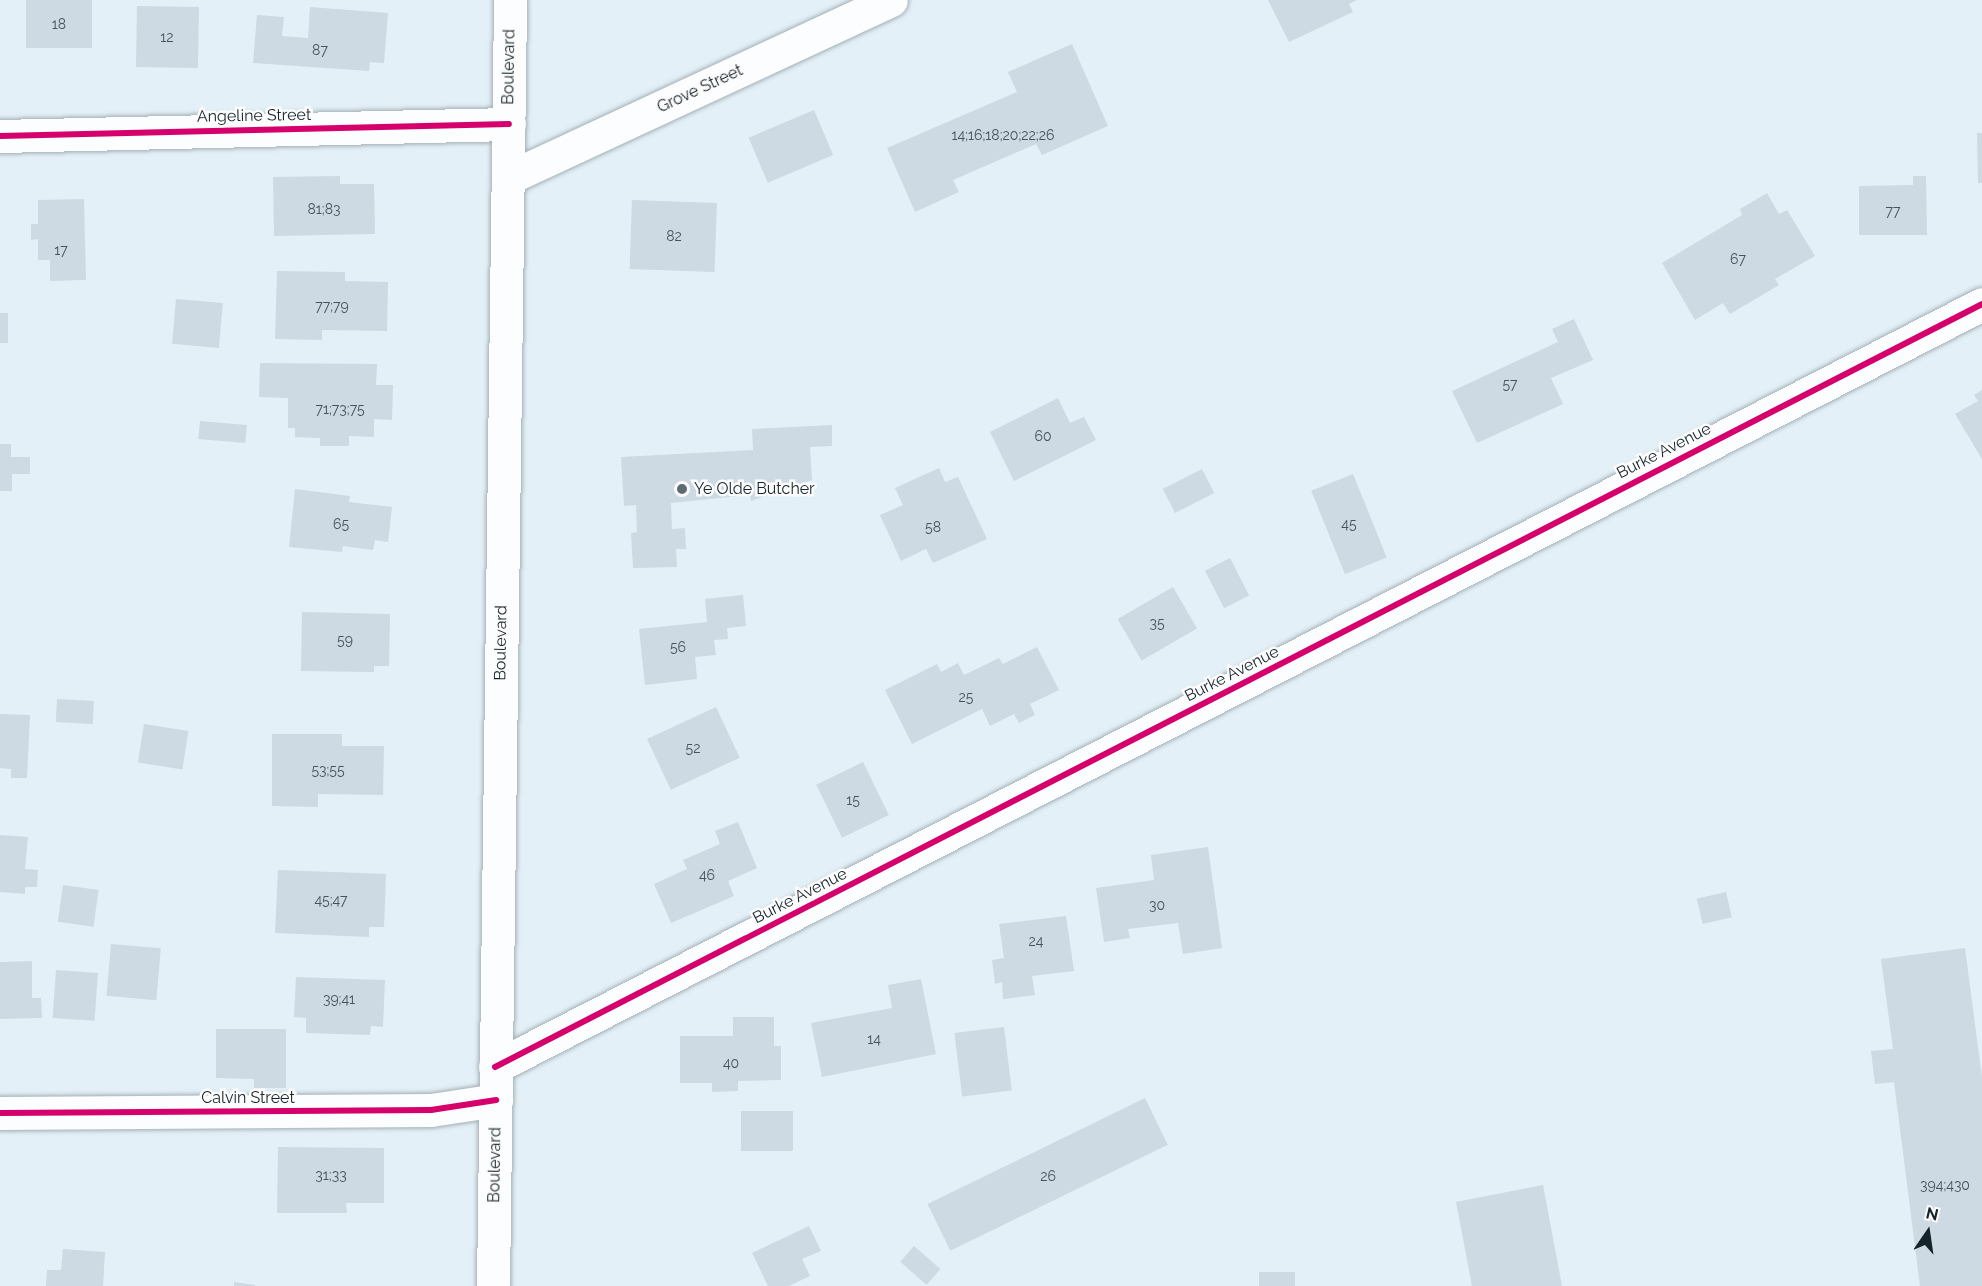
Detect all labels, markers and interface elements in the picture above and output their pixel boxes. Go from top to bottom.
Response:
house number: 18 [52,16,66,32]
house number: 12 [160,29,174,45]
street label: Boulevard [499,29,519,105]
house number: 87 [312,42,328,58]
street label: Grove Street [654,61,746,117]
street label: Angeline Street [197,105,311,127]
house number: 14;16;18;20;22;26 [952,127,1054,143]
house number: 81;83 [308,201,340,217]
house number: 77 [1886,203,1900,219]
house number: 82 [666,228,682,244]
house number: 17 [54,242,68,258]
house number: 67 [1730,251,1746,267]
house number: 77;79 [315,298,349,314]
house number: 57 [1502,376,1518,392]
house number: 71;73;75 [315,401,365,417]
street label: Burke Avenue [1614,419,1714,483]
house number: 60 [1034,428,1052,444]
place label: Ye Olde Butcher [694,479,815,499]
marker: Ye Olde Butcher [675,482,689,496]
house number: 65 [333,516,349,532]
house number: 45 [1341,516,1357,532]
house number: 58 [925,519,941,535]
street label: Boulevard [491,605,511,681]
house number: 35 [1149,615,1165,631]
house number: 59 [337,632,353,648]
house number: 56 [670,639,686,655]
street label: Burke Avenue [1182,642,1282,706]
house number: 25 [959,689,973,705]
house number: 52 [686,740,700,756]
house number: 53;55 [311,762,345,778]
house number: 15 [846,792,860,808]
street label: Burke Avenue [750,864,850,928]
house number: 46 [699,867,715,883]
house number: 45;47 [314,892,348,908]
house number: 30 [1149,897,1165,913]
house number: 24 [1029,933,1043,949]
house number: 39;41 [323,991,355,1007]
house number: 14 [867,1031,881,1047]
house number: 40 [723,1055,739,1071]
street label: Calvin Street [201,1088,295,1108]
street label: Boulevard [485,1127,505,1203]
house number: 31;33 [315,1167,347,1183]
house number: 26 [1040,1168,1056,1184]
house number: 394;430 [1920,1177,1970,1193]
north arrow [1898,1202,1958,1262]
text: N [1924,1203,1940,1225]

